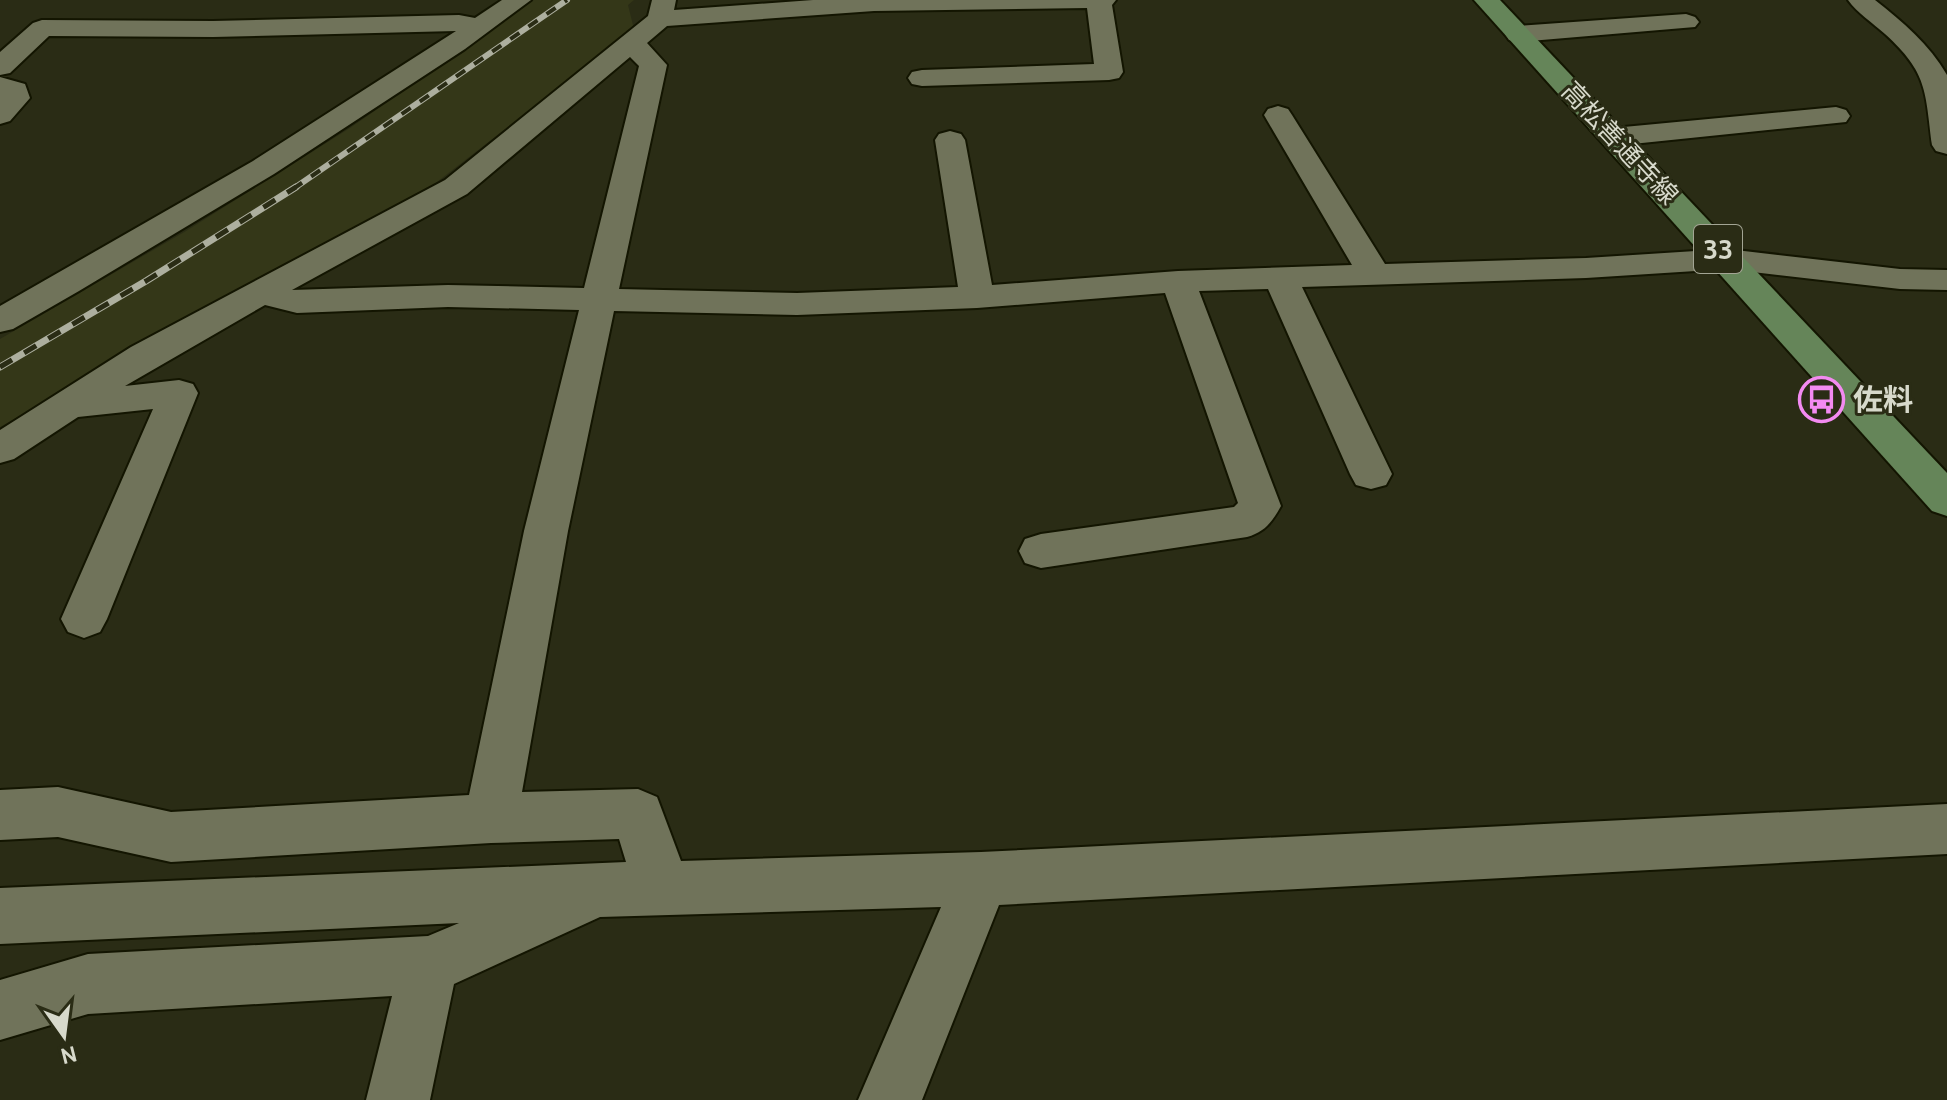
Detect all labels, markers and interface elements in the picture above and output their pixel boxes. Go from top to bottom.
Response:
street label: 高松善通寺線 [1555,75,1685,211]
road number: 33 [1694,225,1742,273]
bus stop icon: 佐料 [1798,376,1846,424]
place label: 佐料 [1853,381,1913,418]
north arrow [24,996,104,1076]
text: N [58,1040,80,1070]

